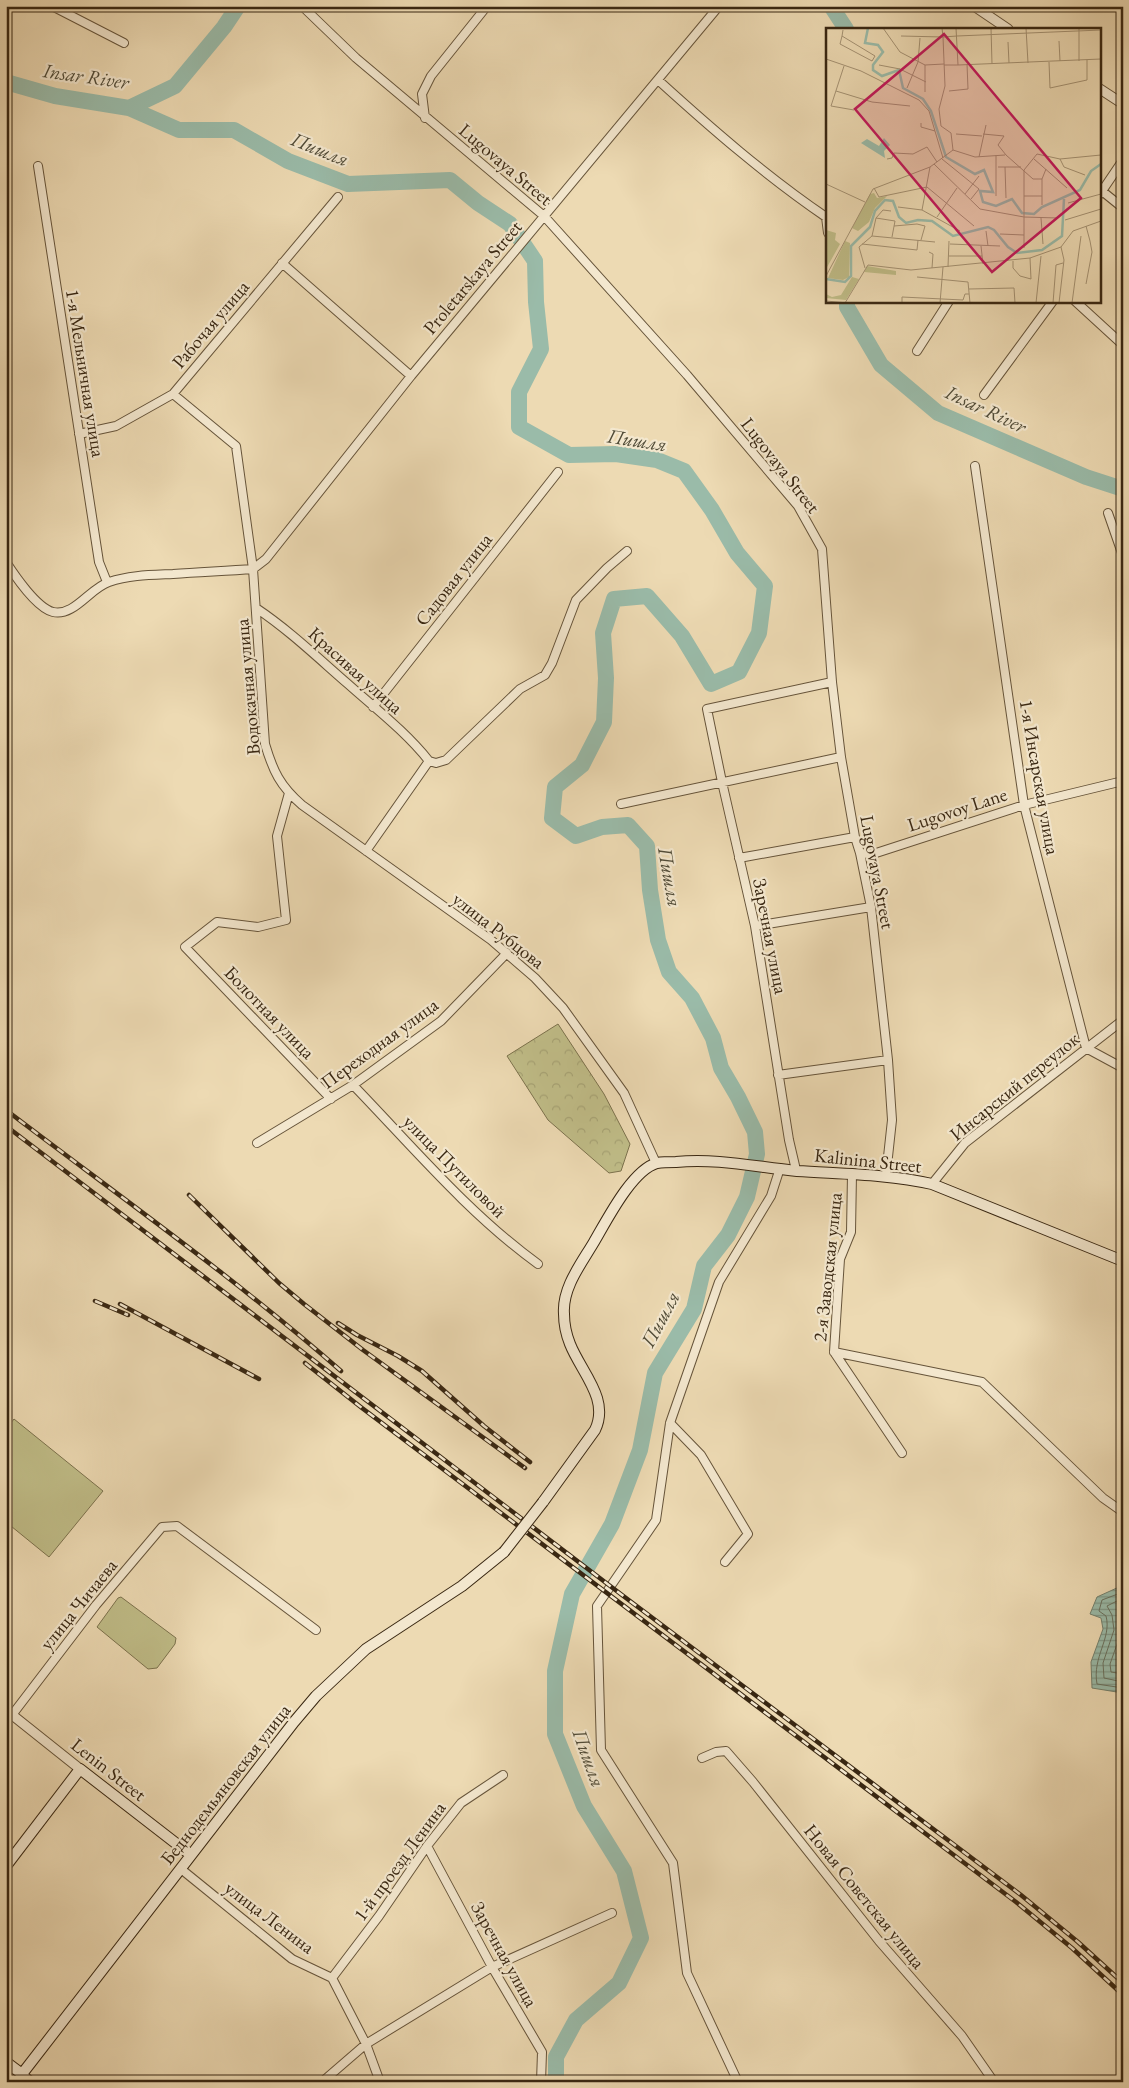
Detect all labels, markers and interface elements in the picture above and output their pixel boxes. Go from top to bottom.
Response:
inset map [826,28,1102,302]
water label: Insar River [40,57,132,95]
street label: Lugovaya Street [454,118,558,211]
water label: Пишля [287,125,353,172]
street label: Proletarskaya Street [417,215,527,340]
street label: Рабочая улица [166,275,255,374]
street label: 1-я Мельничная улица [60,287,111,459]
water label: Insar River [940,379,1032,440]
street label: Lugovaya Street [735,412,826,518]
water label: Пишля [604,422,669,458]
street label: Садовая улица [409,527,498,631]
street label: Водокачная улица [229,617,266,756]
street label: Красивая улица [303,621,409,720]
street label: 1-я Инсарская улица [1014,698,1066,857]
street label: Lugovoy Lane [904,782,1010,837]
street label: Lugovaya Street [854,813,901,931]
water label: Пишля [652,844,688,909]
street label: Заречная улица [747,876,794,996]
street label: улица Рубцова [447,886,550,975]
street label: Болотная улица [219,960,321,1065]
street label: Переходная улица [315,992,443,1095]
street label: Инсарский переулок [944,1026,1084,1146]
street label: улица Путиловой [398,1109,512,1223]
street label: Kalinina Street [813,1142,923,1179]
street label: 2-я Заводская улица [807,1191,848,1343]
water label: Пишля [634,1287,686,1352]
street label: улица Чичаева [34,1553,123,1655]
street label: Беднодемьяновская улица [155,1698,296,1870]
water label: Пишля [566,1725,611,1791]
street label: Lenin Street [66,1732,151,1807]
street label: 1-й проезд Ленина [348,1796,452,1926]
street label: Новая Советская улица [798,1819,931,1974]
street label: улица Ленина [220,1875,320,1960]
street label: Заречная улица [465,1897,544,2012]

